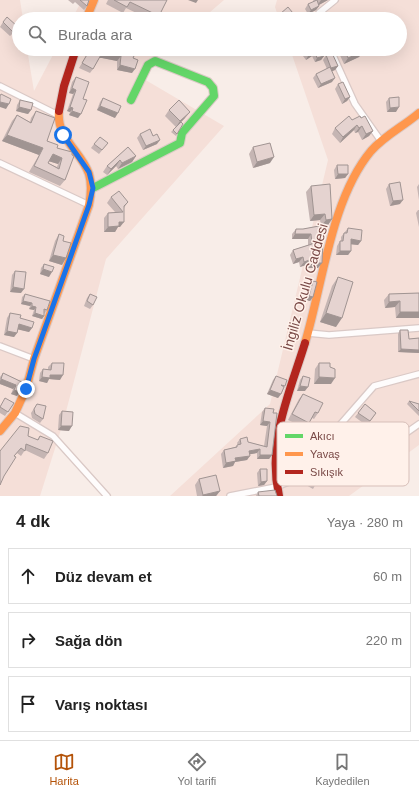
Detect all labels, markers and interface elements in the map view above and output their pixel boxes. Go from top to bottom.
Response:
search box [12,12,407,56]
icon: search [26,23,48,45]
text: Burada ara [58,26,132,43]
route start [54,126,72,144]
street label: İngiliz Okulu Caddesi [278,221,331,352]
route end [17,380,35,398]
legend [277,422,409,486]
text: Akıcı [310,430,334,442]
text: Yavaş [310,448,340,460]
text: Sıkışık [310,466,344,478]
text: 4 dk [16,512,50,531]
text: Yaya · 280 m [327,515,403,530]
icon: ahead [17,565,39,587]
text: Düz devam et [55,568,152,585]
text: 60 m [373,569,402,584]
icon: right [17,629,39,651]
text: Sağa dön [55,632,123,649]
text: 220 m [366,633,402,648]
icon: arrive [17,693,39,715]
text: Varış noktası [55,696,148,713]
tab: Harita [49,751,79,787]
tab: Yol tarifi [178,751,216,787]
tab: Kaydedilen [315,751,370,787]

